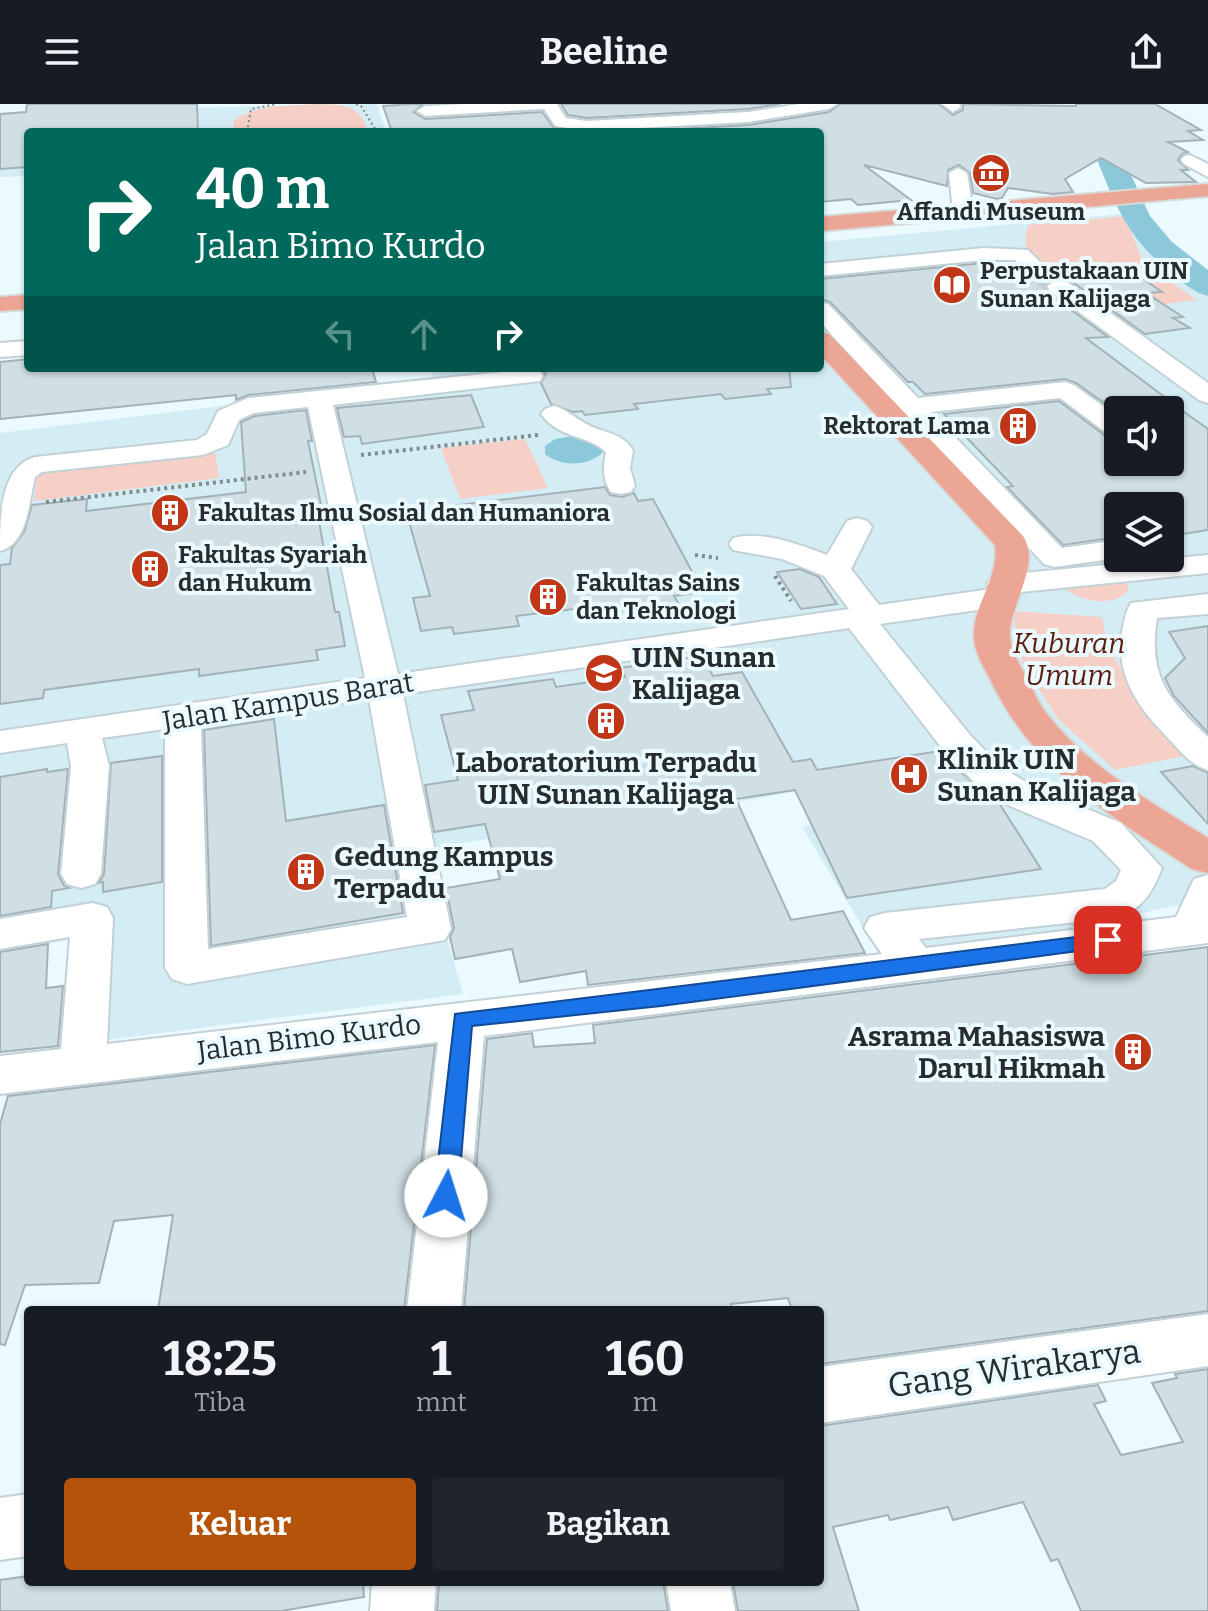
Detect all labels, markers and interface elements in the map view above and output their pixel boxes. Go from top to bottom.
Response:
icon: menu [40,30,84,74]
text: Beeline [540,30,668,74]
icon: share [1124,30,1168,74]
museum icon: Affandi Museum [970,152,1012,194]
text: 40 m [196,156,329,223]
icon: right [64,160,168,264]
place label: Affandi Museum [897,198,1085,226]
text: Jalan Bimo Kurdo [196,224,486,268]
place label: Perpustakaan UIN Sunan Kalijaga [980,257,1188,313]
library icon: Perpustakaan UIN Sunan Kalijaga [931,264,973,306]
icon: left [318,312,362,356]
icon: ahead [402,312,446,356]
icon: right [486,312,530,356]
map controls [1104,396,1184,572]
button: sound [1104,396,1184,476]
building icon: Rektorat Lama [997,405,1039,447]
place label: Rektorat Lama [823,412,991,440]
building icon: Fakultas Ilmu Sosial dan Humaniora [149,492,191,534]
button: layers [1104,492,1184,572]
place label: Fakultas Ilmu Sosial dan Humaniora [198,499,610,527]
place label: Fakultas Syariah dan Hukum [178,541,367,597]
building icon: Fakultas Syariah dan Hukum [129,548,171,590]
place label: Fakultas Sains dan Teknologi [576,569,740,625]
building icon: Fakultas Sains dan Teknologi [527,576,569,618]
park label: Kuburan Umum [1013,627,1125,692]
place label: UIN Sunan Kalijaga [632,641,775,706]
school or university icon: UIN Sunan Kalijaga [583,652,625,694]
street label: Jalan Kampus Barat [159,665,416,738]
building icon: Laboratorium Terpadu UIN Sunan Kalijaga [585,700,627,742]
place label: Klinik UIN Sunan Kalijaga [937,743,1136,808]
place label: Laboratorium Terpadu UIN Sunan Kalijaga [455,746,757,811]
hospital icon: Klinik UIN Sunan Kalijaga [888,754,930,796]
place label: Gedung Kampus Terpadu [334,840,554,905]
building icon: Gedung Kampus Terpadu [285,851,327,893]
pin [1074,906,1142,974]
icon: arrive [1086,918,1130,962]
street label: Jalan Bimo Kurdo [194,1007,423,1068]
place label: Asrama Mahasiswa Darul Hikmah [848,1020,1105,1085]
building icon: Asrama Mahasiswa Darul Hikmah [1112,1031,1154,1073]
position arrow [404,1154,488,1238]
text: 18:25 [163,1330,277,1388]
text: 1 [431,1330,452,1388]
text: 160 [605,1330,685,1388]
street label: Gang Wirakarya [885,1330,1143,1407]
text: Tiba [194,1387,246,1418]
text: mnt [416,1387,467,1418]
text: m [633,1387,658,1418]
button: Keluar [64,1478,416,1570]
button: Bagikan [432,1478,784,1570]

